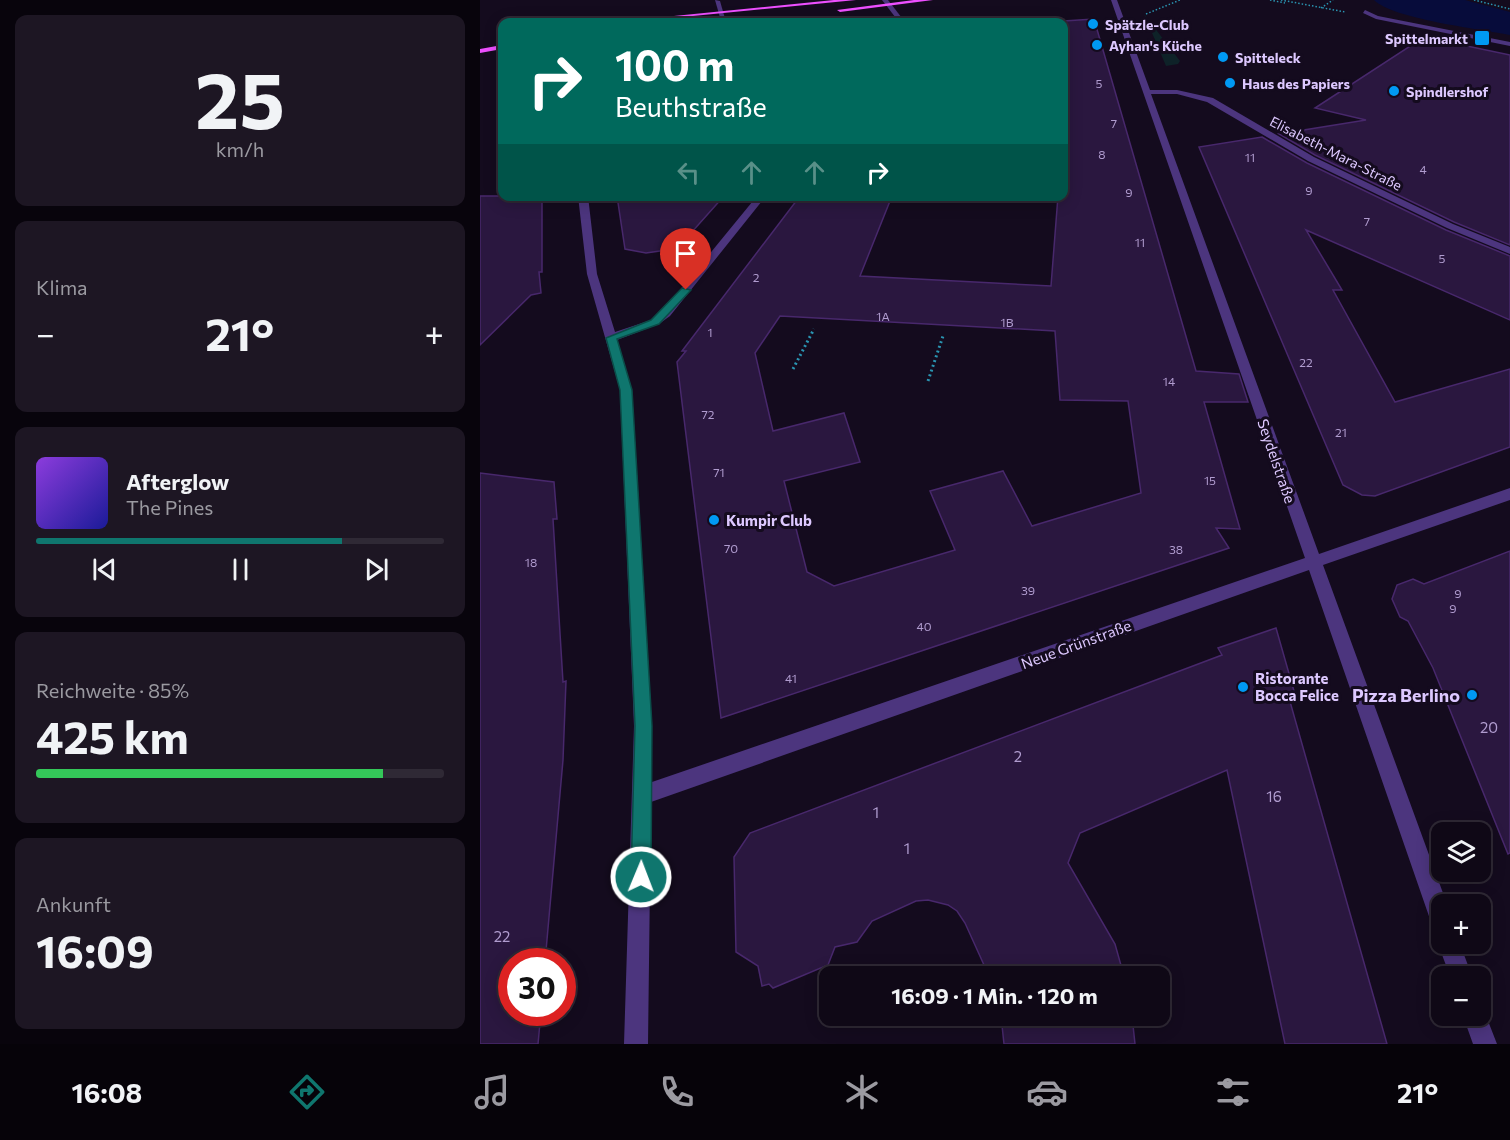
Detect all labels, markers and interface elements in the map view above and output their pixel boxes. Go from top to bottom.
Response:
place label: Spätzle-Club [1105,16,1189,33]
marker: Spätzle-Club [1086,17,1100,31]
marker: Spittelmarkt [1473,29,1491,47]
place label: Spittelmarkt [1385,30,1468,47]
place label: Ayhan's Küche [1109,37,1202,54]
text: 100 m [615,38,735,90]
marker: Ayhan's Küche [1090,38,1104,52]
icon: right [516,42,594,120]
place label: Spitteleck [1235,49,1301,66]
text: 25 [195,50,285,145]
marker: Spitteleck [1216,50,1230,64]
place label: Haus des Papiers [1242,75,1350,92]
house number: 5 [1096,76,1103,90]
marker: Haus des Papiers [1223,76,1237,90]
place label: Spindlershof [1406,83,1489,100]
marker: Spindlershof [1387,84,1401,98]
text: Beuthstraße [615,90,767,123]
street label: Elisabeth-Mara-Straße [1267,112,1405,194]
house number: 7 [1111,116,1117,130]
text: km/h [216,137,264,161]
house number: 8 [1098,147,1106,161]
house number: 11 [1245,150,1255,164]
icon: left [672,156,705,189]
icon: ahead [735,156,768,189]
icon: ahead [798,156,831,189]
icon: right [861,156,894,189]
house number: 4 [1419,162,1427,176]
house number: 9 [1305,183,1313,197]
house number: 9 [1125,185,1133,199]
house number: 7 [1364,214,1370,228]
pin [660,228,711,290]
house number: 11 [1135,235,1145,249]
icon: arrive [669,237,702,270]
house number: 5 [1439,251,1446,265]
house number: 2 [753,270,760,284]
text: Klima [36,275,88,299]
text: 21° [205,305,274,360]
house number: 1A [876,309,890,323]
text: − [36,312,55,353]
text: + [425,312,444,353]
house number: 1B [1001,315,1014,329]
house number: 1 [707,325,713,339]
house number: 22 [1299,355,1313,369]
house number: 14 [1163,374,1175,388]
house number: 72 [702,407,715,421]
street label: Seydelstraße [1254,416,1300,506]
house number: 21 [1335,425,1347,439]
house number: 71 [713,465,725,479]
text: Afterglow [126,468,229,495]
house number: 15 [1204,473,1216,487]
text: The Pines [126,495,213,519]
place label: Kumpir Club [726,511,812,529]
marker: Kumpir Club [707,513,721,527]
house number: 70 [724,541,738,555]
house number: 38 [1169,542,1183,556]
icon: previous [88,553,121,586]
icon: pause [224,553,257,586]
icon: next [360,553,393,586]
house number: 18 [525,555,537,569]
house number: 39 [1021,583,1035,597]
house number: 9 [1454,586,1462,600]
house number: 9 [1449,601,1457,615]
street label: Neue Grünstraße [1018,616,1134,672]
house number: 40 [916,619,932,633]
place label: Ristorante Bocca Felice [1255,669,1339,704]
house number: 41 [785,671,797,685]
text: Reichweite · 85% [36,678,189,702]
marker: Ristorante Bocca Felice [1236,680,1250,694]
place label: Pizza Berlino [1352,684,1460,706]
marker: Pizza Berlino [1465,688,1479,702]
text: 425 km [36,708,189,763]
house number: 20 [1480,718,1498,736]
house number: 2 [1014,747,1022,765]
house number: 16 [1266,787,1282,805]
house number: 1 [873,803,879,821]
map controls [1431,822,1491,1026]
button: layers [1431,822,1491,882]
house number: 1 [904,839,910,857]
position arrow [609,845,673,909]
text: Ankunft [36,892,111,916]
button: + [1431,894,1491,954]
text: 16:09 [36,922,154,977]
house number: 22 [494,927,510,945]
speed limit sign: 30 [498,948,576,1026]
button: − [1431,966,1491,1026]
text: 16:09 · 1 Min. · 120 m [891,982,1098,1009]
icon: directions [286,1071,328,1113]
icon: music [471,1071,513,1113]
icon: phone [656,1071,698,1113]
icon: climate [841,1071,883,1113]
icon: car [1026,1071,1068,1113]
icon: filters [1212,1071,1254,1113]
text: 16:08 [72,1076,142,1109]
text: 21° [1397,1076,1438,1109]

